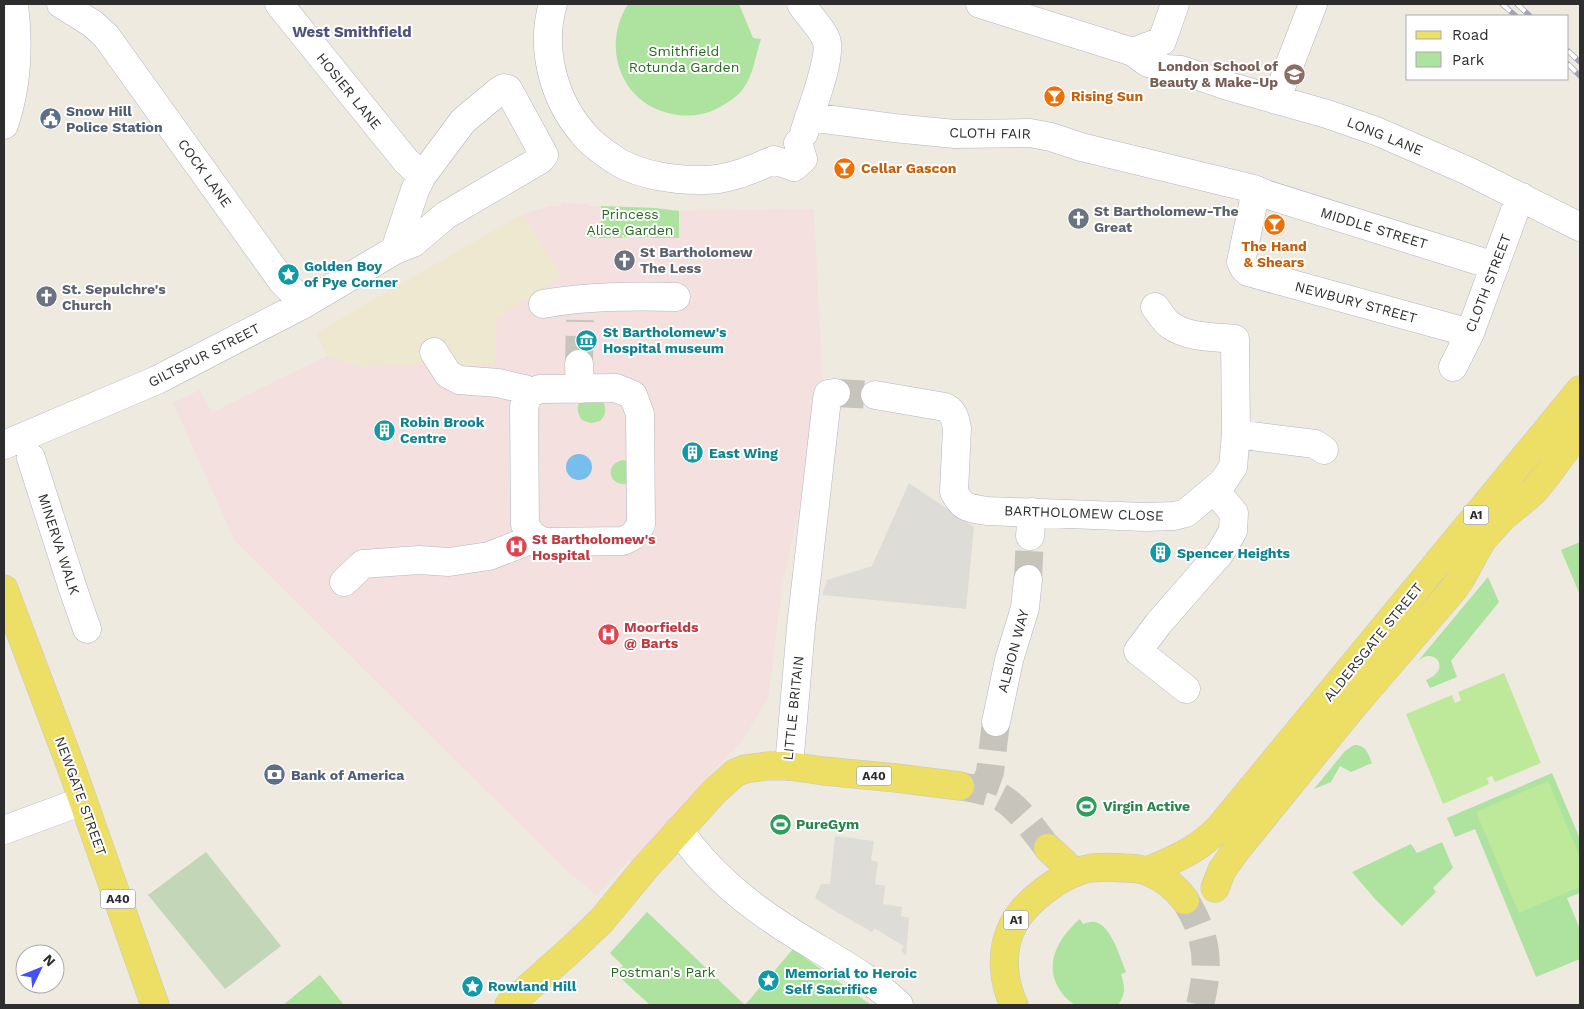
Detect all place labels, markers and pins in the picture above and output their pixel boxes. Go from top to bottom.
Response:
place label: London School of Beauty & Make-Up [1149,58,1278,90]
school or university icon: London School of Beauty & Make-Up [1282,62,1306,86]
bar icon: Rising Sun [1043,84,1067,108]
place label: Rising Sun [1071,88,1143,104]
place label: Snow Hill Police Station [66,103,163,135]
public building icon: Snow Hill Police Station [38,107,62,131]
bar icon: Cellar Gascon [833,156,857,180]
place label: Cellar Gascon [861,160,956,176]
place label: St Bartholomew-The Great [1094,203,1239,235]
church icon: St Bartholomew-The Great [1066,207,1090,231]
bar icon: The Hand & Shears [1262,212,1286,236]
place label: The Hand & Shears [1241,238,1307,270]
place label: St Bartholomew The Less [640,244,753,276]
church icon: St Bartholomew The Less [612,248,636,272]
place label: Golden Boy of Pye Corner [304,258,398,290]
place icon: Golden Boy of Pye Corner [276,262,300,286]
place label: St. Sepulchre's Church [62,281,166,313]
church icon: St. Sepulchre's Church [34,285,58,309]
place label: St Bartholomew's Hospital museum [603,324,727,356]
museum icon: St Bartholomew's Hospital museum [575,328,599,352]
place label: Robin Brook Centre [400,414,485,446]
building icon: Robin Brook Centre [372,418,396,442]
building icon: East Wing [681,441,705,465]
place label: East Wing [709,445,778,461]
place label: St Bartholomew's Hospital [532,531,656,563]
hospital icon: St Bartholomew's Hospital [504,535,528,559]
building icon: Spencer Heights [1149,541,1173,565]
place label: Spencer Heights [1177,545,1291,561]
place label: Moorfields @ Barts [624,619,699,651]
hospital icon: Moorfields @ Barts [596,623,620,647]
bank icon: Bank of America [263,763,287,787]
place label: Bank of America [291,767,405,783]
sports icon: Virgin Active [1075,794,1099,818]
place label: Virgin Active [1103,798,1190,814]
sports icon: PureGym [768,812,792,836]
place label: PureGym [796,816,859,832]
place label: Memorial to Heroic Self Sacrifice [785,965,917,997]
place icon: Memorial to Heroic Self Sacrifice [757,969,781,993]
place icon: Rowland Hill [460,974,484,998]
place label: Rowland Hill [488,978,577,994]

